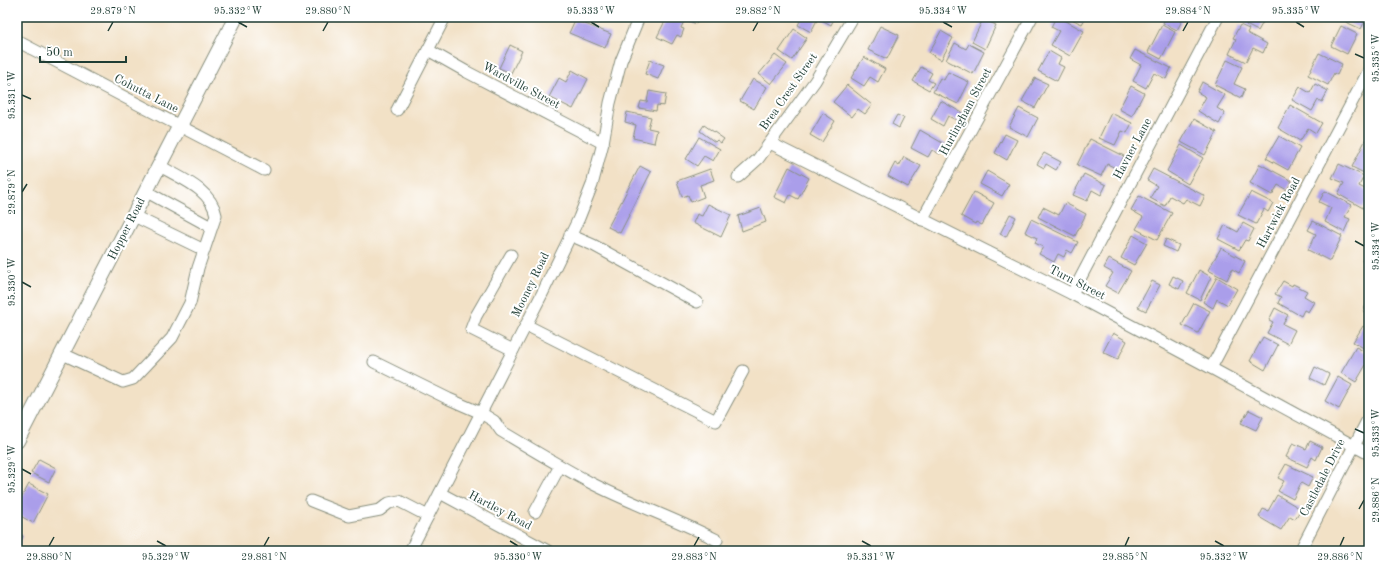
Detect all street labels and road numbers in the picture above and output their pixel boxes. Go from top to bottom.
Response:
street label: Brea Crest Street [758,51,820,133]
street label: Wardville Street [480,61,562,111]
street label: Hurlingham Street [938,66,994,158]
street label: Cohutta Lane [112,73,181,116]
street label: Havner Lane [1112,116,1154,182]
street label: Hartwick Road [1255,175,1303,251]
street label: Hopper Road [106,196,148,262]
street label: Mooney Road [510,251,552,319]
street label: Turn Street [1047,264,1107,302]
street label: Castledale Drive [1298,437,1348,519]
street label: Hartley Road [466,489,534,533]

